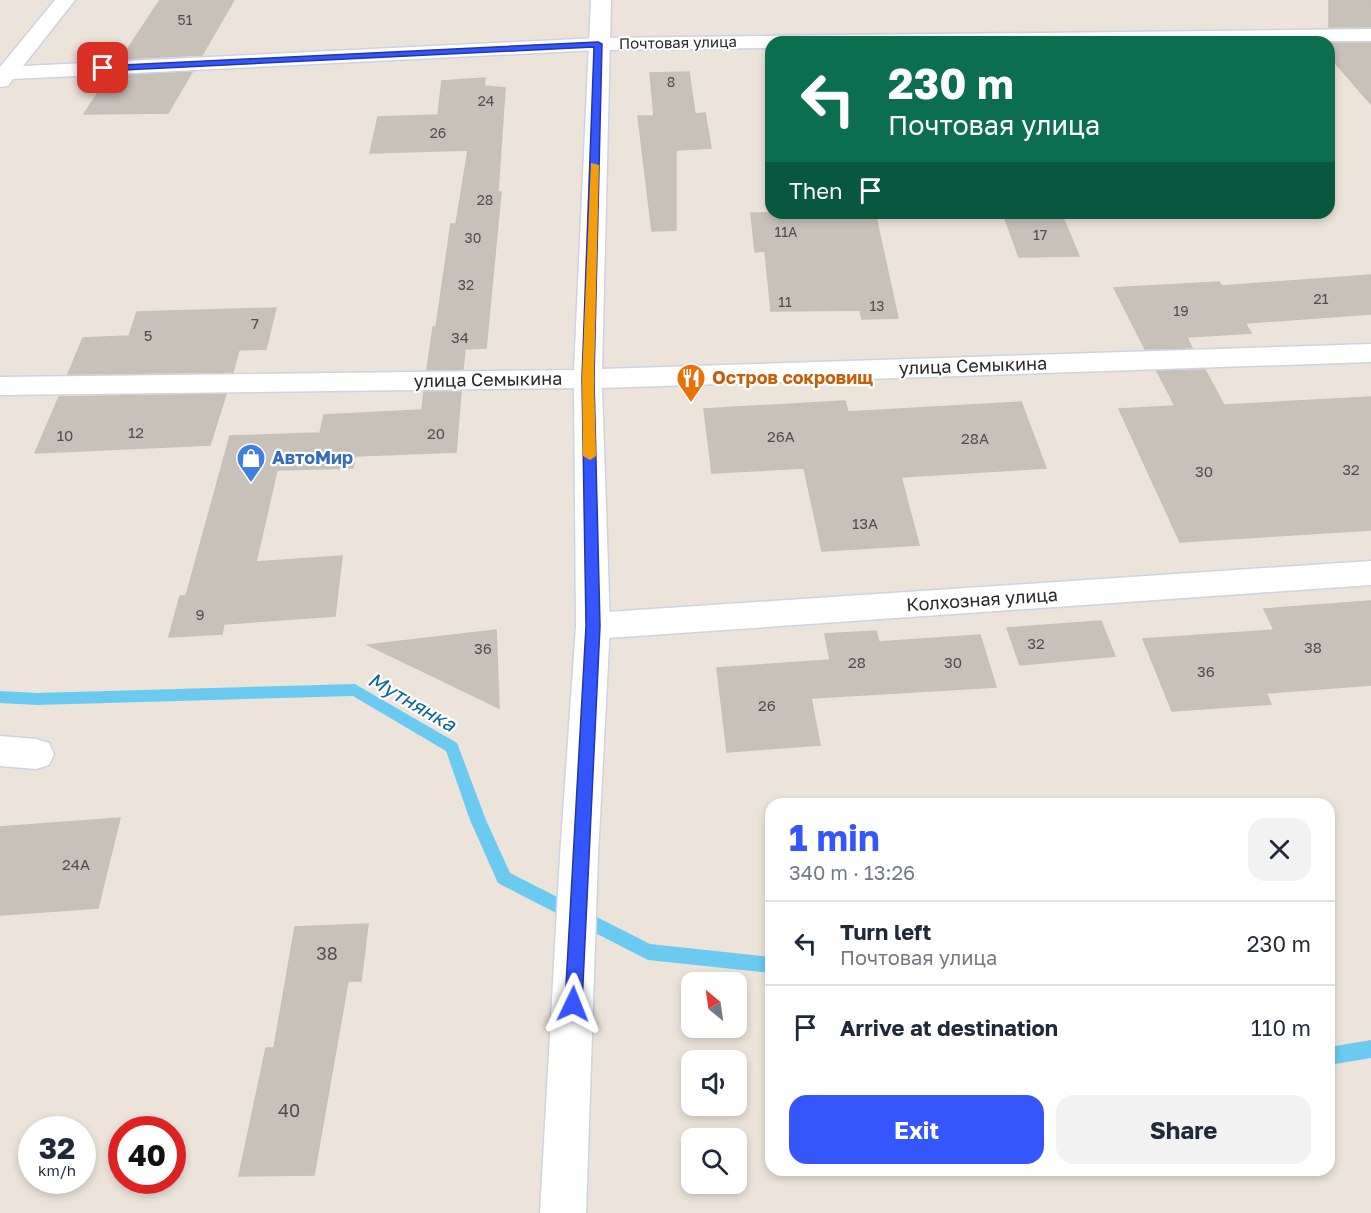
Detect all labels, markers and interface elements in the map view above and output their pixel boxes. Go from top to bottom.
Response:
house number: 51 [178,11,193,28]
street label: Почтовая улица [619,32,737,52]
pin [77,42,128,93]
icon: arrive [86,51,119,84]
text: 230 m [888,58,1014,108]
icon: left [789,60,867,138]
house number: 8 [667,73,675,90]
house number: 24 [478,92,494,109]
text: Почтовая улица [888,109,1100,141]
house number: 26 [430,124,446,141]
icon: arrive [854,174,887,207]
text: Then [789,177,842,204]
house number: 28 [477,191,493,208]
house number: 11А [775,223,798,240]
house number: 17 [1033,226,1047,243]
house number: 30 [465,229,481,246]
house number: 32 [458,276,474,293]
house number: 21 [1314,290,1329,307]
house number: 11 [778,293,792,310]
house number: 13 [870,297,884,314]
house number: 19 [1173,302,1189,319]
house number: 7 [251,314,259,332]
house number: 5 [144,326,152,344]
house number: 34 [451,328,469,346]
street label: улица Семыкина [898,351,1048,379]
restaurant icon: Остров сокровищ [675,362,707,404]
place label: Остров сокровищ [712,366,873,388]
street label: улица Семыкина [414,367,562,391]
house number: 12 [128,423,144,441]
house number: 20 [427,424,445,442]
house number: 10 [57,426,73,444]
house number: 26А [767,427,795,445]
house number: 28А [961,429,989,447]
shop icon: АвтоМир [235,442,267,484]
place label: АвтоМир [272,446,353,468]
house number: 32 [1342,460,1360,478]
house number: 30 [1195,462,1213,480]
house number: 13А [852,514,878,532]
street label: Колхозная улица [905,583,1058,615]
house number: 9 [195,605,205,623]
house number: 32 [1027,634,1045,652]
house number: 38 [1304,638,1322,656]
house number: 36 [474,639,492,657]
house number: 28 [848,653,866,671]
house number: 30 [944,653,962,671]
house number: 36 [1197,662,1215,680]
water label: Мутнянка [364,666,461,737]
house number: 26 [758,696,776,714]
text: 1 min [789,816,880,859]
button: close [1248,818,1311,881]
house number: 24А [62,855,90,873]
text: 340 m · 13:26 [789,860,915,884]
text: Turn left [840,918,931,945]
icon: left [789,927,822,960]
text: 230 m [1247,930,1311,957]
house number: 38 [316,942,338,964]
text: Почтовая улица [840,945,997,969]
position arrow [541,972,605,1036]
north arrow [681,972,747,1038]
map controls [681,972,747,1194]
icon: arrive [789,1011,822,1044]
text: Arrive at destination [840,1014,1058,1041]
text: 110 m [1251,1014,1311,1041]
button: sound [681,1050,747,1116]
button: Exit [789,1095,1044,1164]
button: Share [1056,1095,1311,1164]
house number: 40 [278,1099,300,1121]
speed limit sign: 40 [108,1116,186,1194]
button: search [681,1128,747,1194]
text: 32 [39,1130,75,1166]
text: km/h [38,1161,76,1179]

